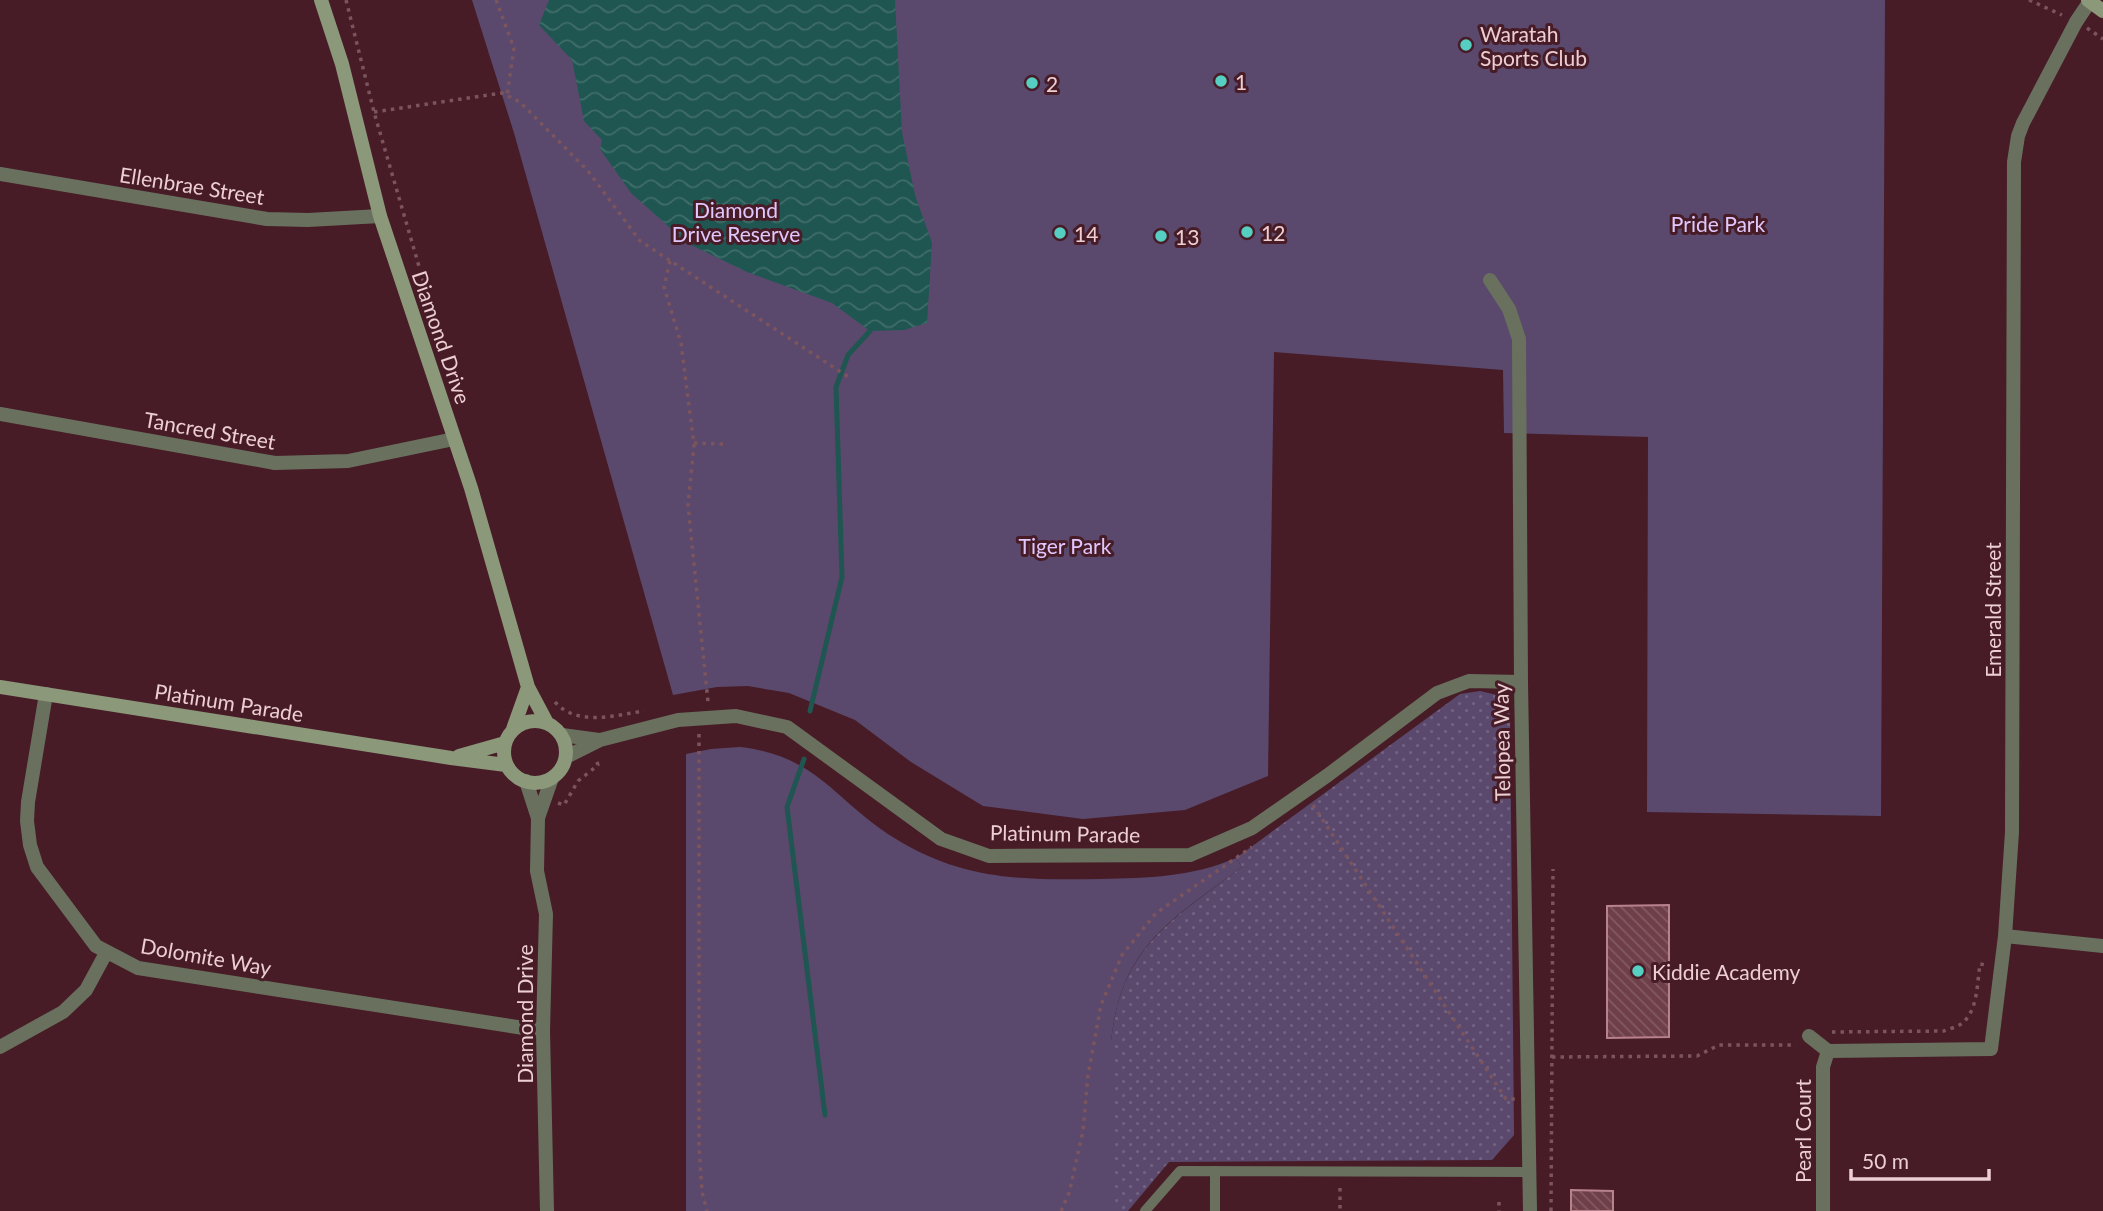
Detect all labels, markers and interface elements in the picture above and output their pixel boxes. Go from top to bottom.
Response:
place label: Waratah Sports Club [1480,21,1587,70]
marker: Waratah Sports Club [1458,37,1474,53]
place label: 1 [1235,69,1247,94]
place label: 2 [1046,71,1058,96]
marker: 1 [1213,73,1229,89]
marker: 2 [1024,75,1040,91]
street label: Ellenbrae Street [118,161,267,209]
park label: Diamond Drive Reserve [672,197,800,246]
park label: Pride Park [1671,211,1766,236]
place label: 12 [1261,220,1285,245]
place label: 14 [1074,221,1098,246]
place label: 13 [1175,224,1199,249]
marker: 12 [1239,224,1255,240]
marker: 14 [1052,225,1068,241]
marker: 13 [1153,228,1169,244]
street label: Diamond Drive [407,267,477,407]
street label: Tancred Street [142,406,278,454]
park label: Tiger Park [1019,533,1112,558]
street label: Emerald Street [1980,542,2005,678]
street label: Platinum Parade [153,678,305,726]
street label: Telopea Way [1487,683,1515,801]
street label: Platinum Parade [990,819,1140,847]
street label: Dolomite Way [139,932,273,980]
street label: Diamond Drive [512,944,537,1084]
place label: Kiddie Academy [1652,959,1801,984]
marker: Kiddie Academy [1630,963,1646,979]
street label: Pearl Court [1790,1078,1815,1183]
scale bar [1851,1138,1989,1182]
text: 50 m [1862,1148,1909,1173]

